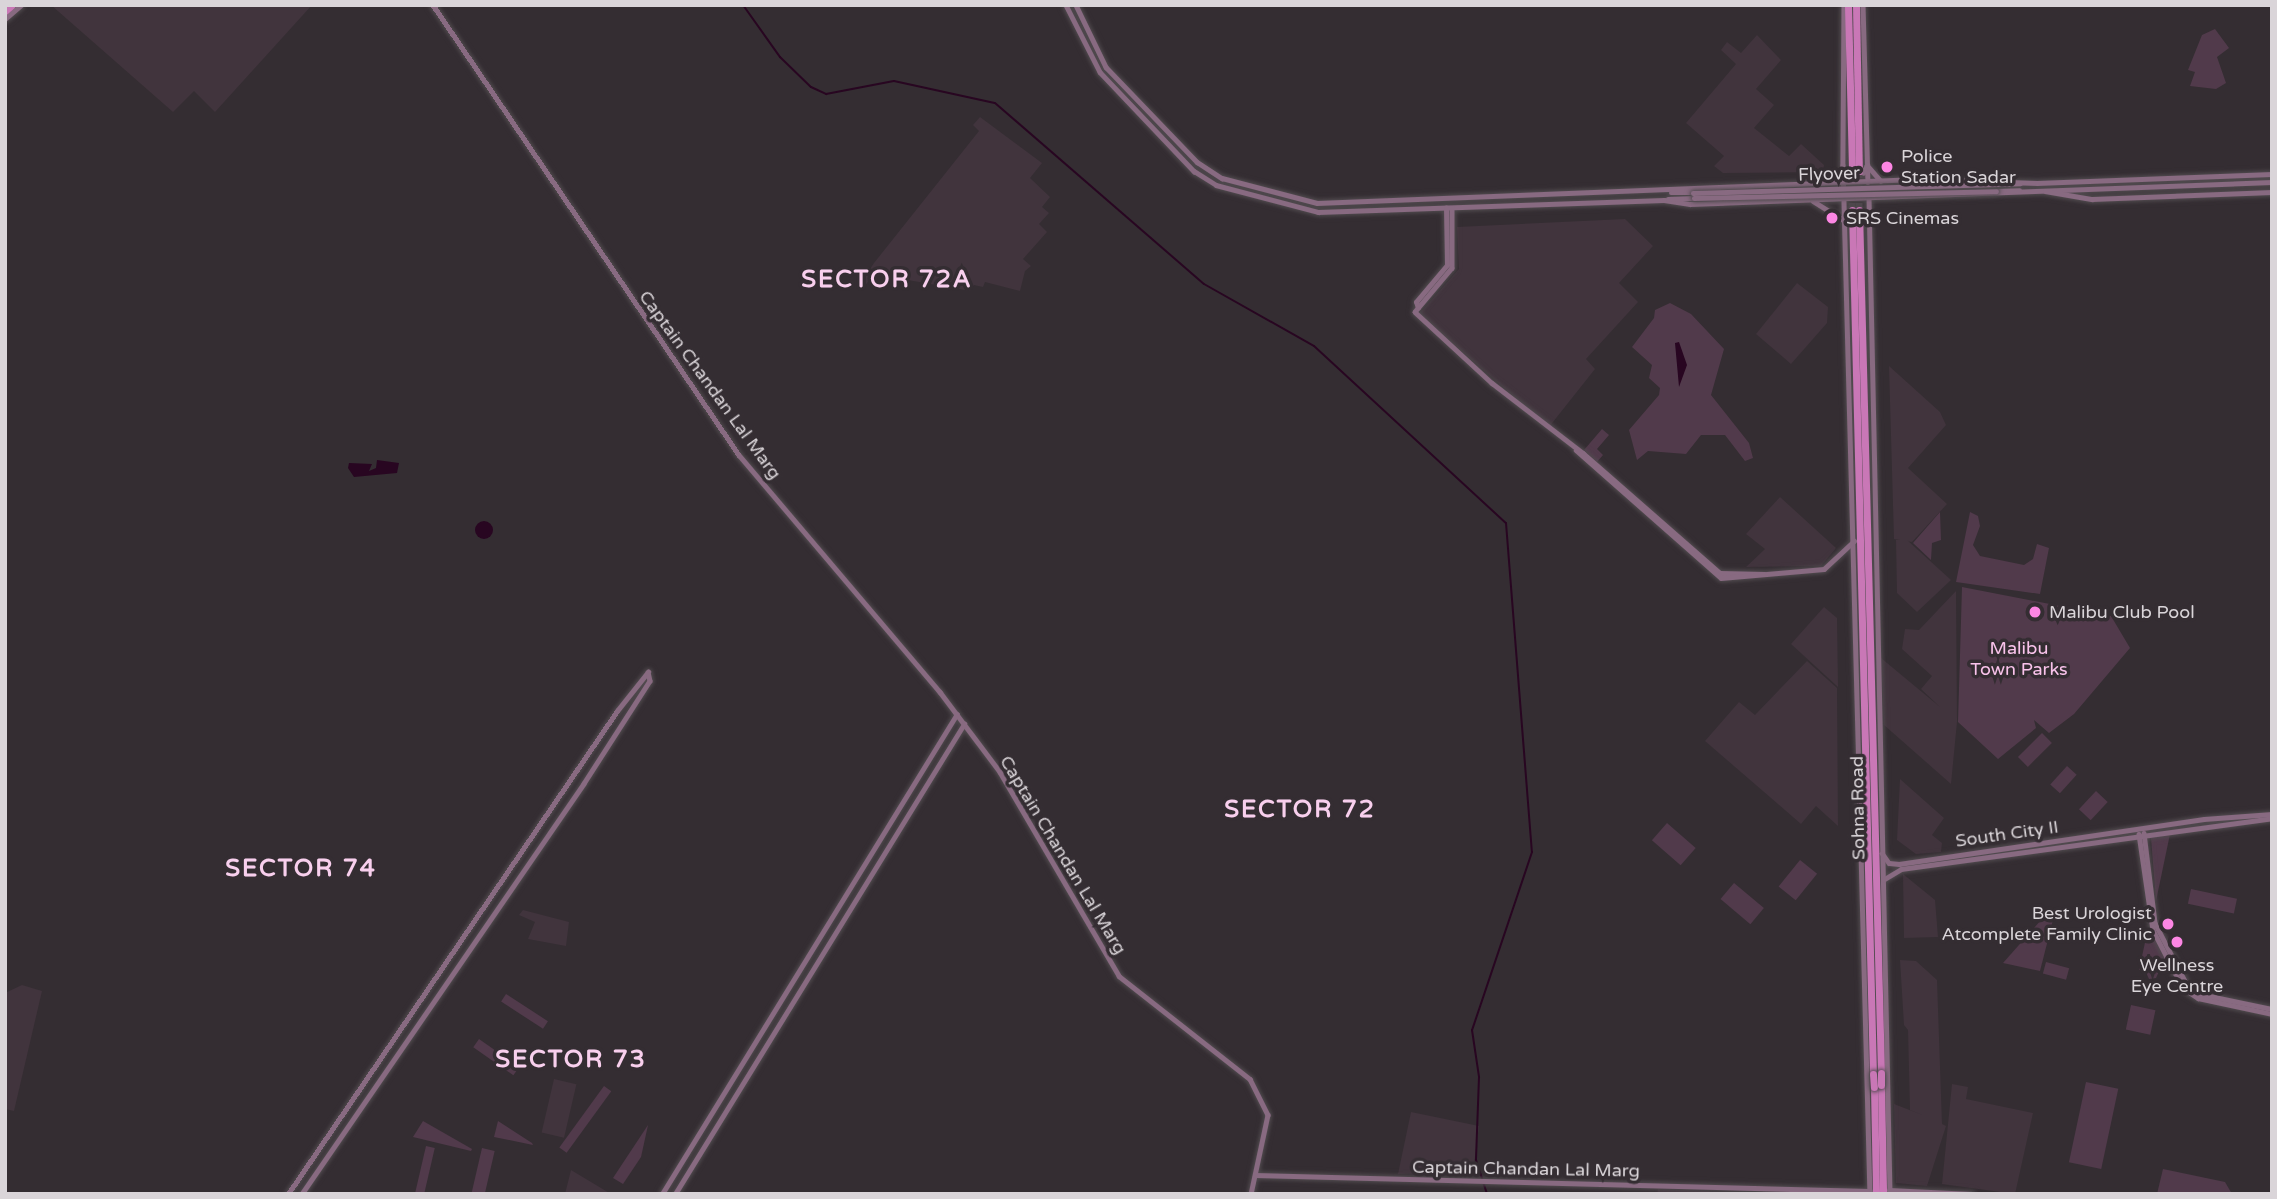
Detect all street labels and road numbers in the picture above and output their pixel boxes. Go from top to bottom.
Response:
street label: Flyover [1798,162,1860,186]
street label: Captain Chandan Lal Marg [634,286,786,484]
street label: Captain Chandan Lal Marg [995,752,1131,958]
street label: Sohna Road [1846,756,1870,860]
street label: South City II [1954,816,2060,852]
street label: Captain Chandan Lal Marg [1412,1156,1640,1182]

